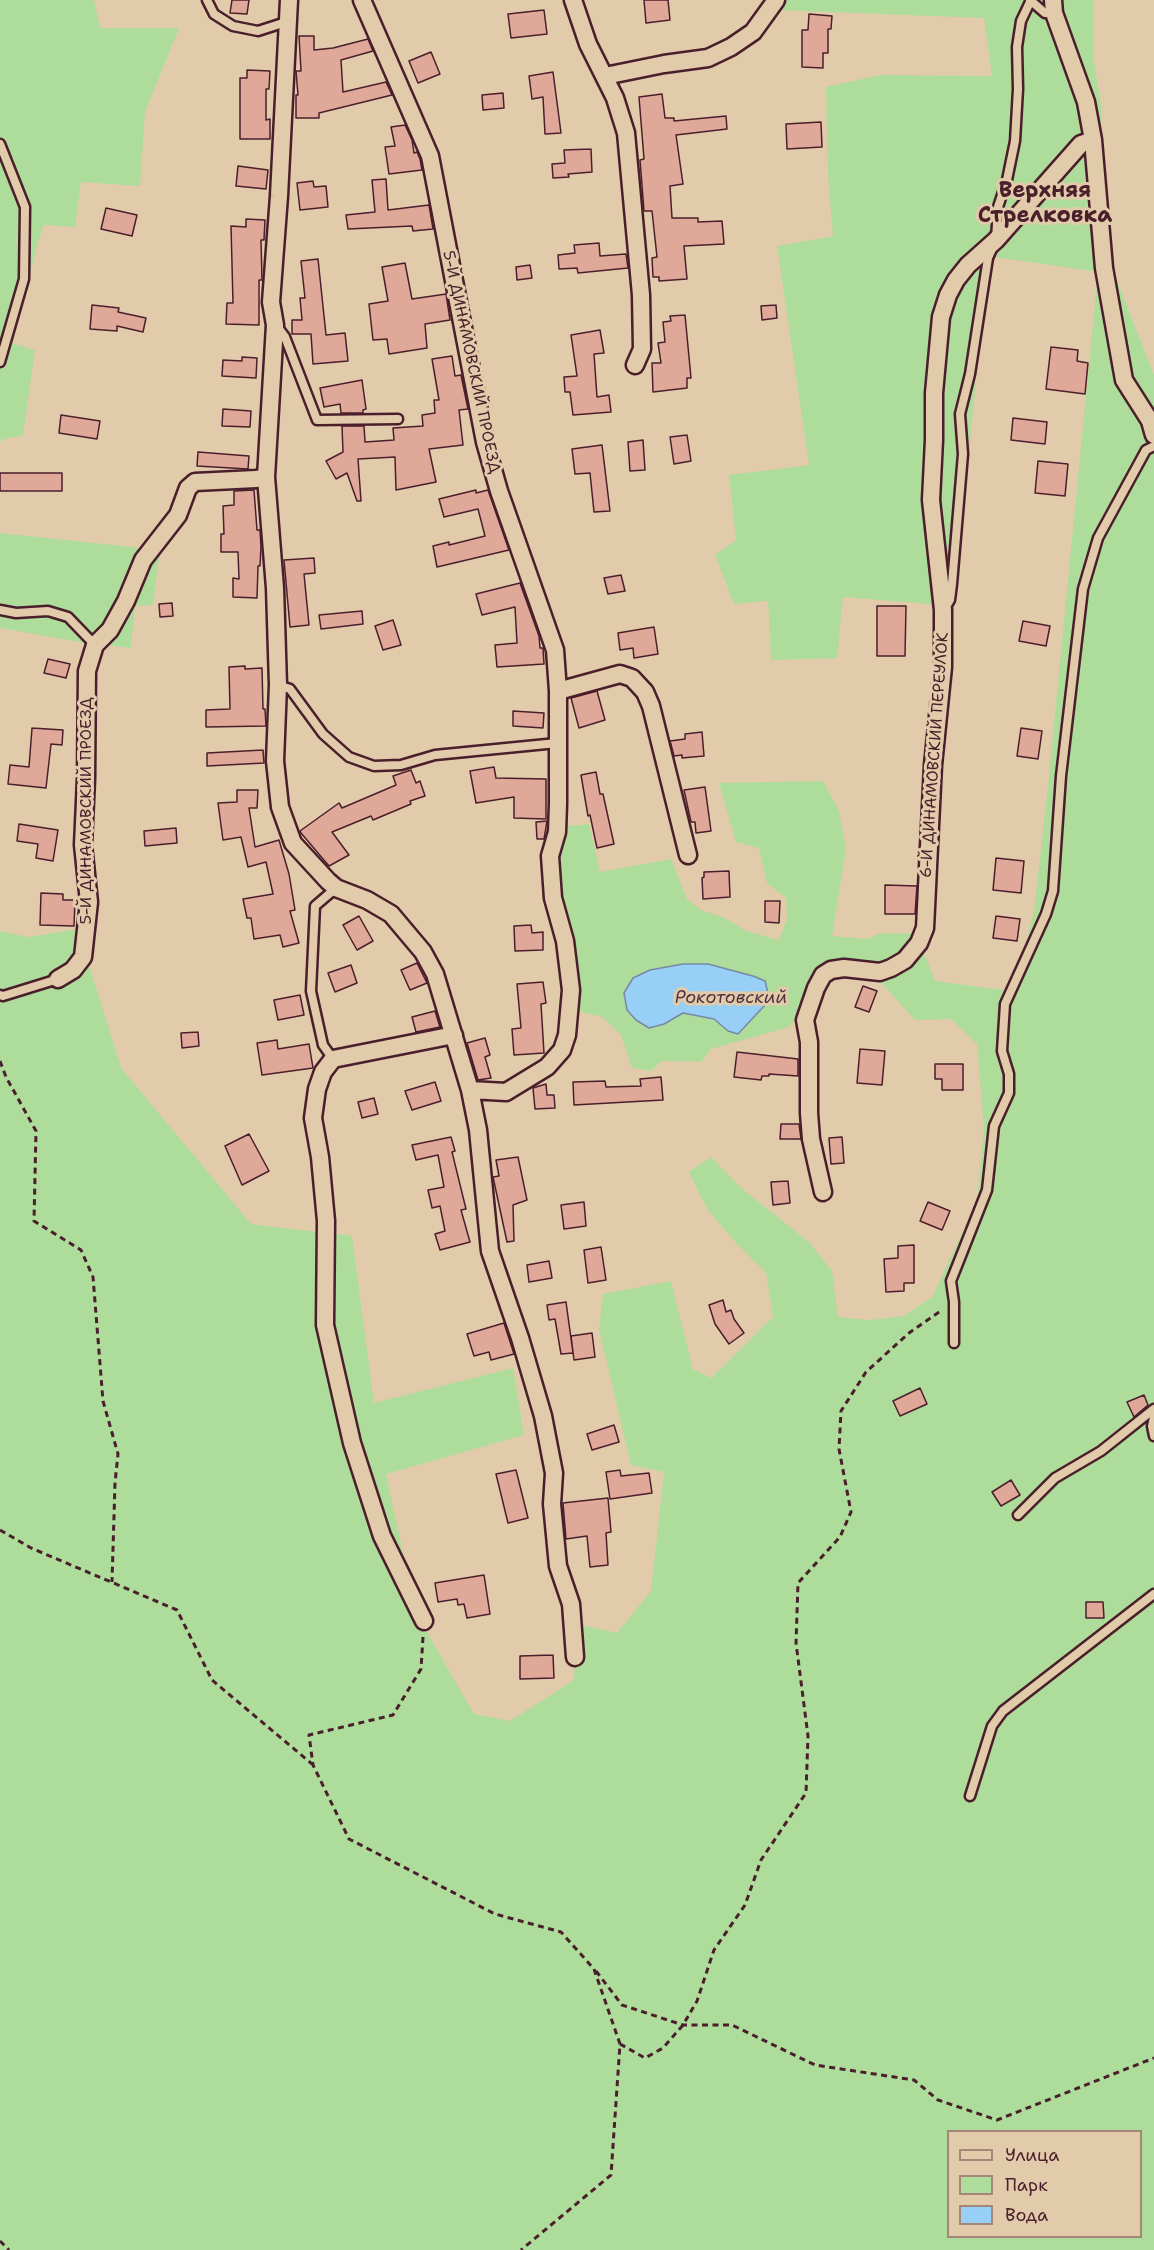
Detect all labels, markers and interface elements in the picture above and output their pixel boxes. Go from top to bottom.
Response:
district label: Верхняя Стрелковка [978,178,1112,230]
street label: 5-Й ДИНАМОВСКИЙ ПРОЕЗД [438,249,504,475]
street label: 6-Й ДИНАМОВСКИЙ ПЕРЕУЛОК [917,631,953,879]
street label: 5-Й ДИНАМОВСКИЙ ПРОЕЗД [77,697,97,925]
water label: Рокотовский [675,987,787,1009]
legend [947,2130,1142,2238]
text: Улица [1005,2143,1059,2167]
text: Парк [1005,2173,1048,2197]
text: Вода [1005,2203,1048,2227]

